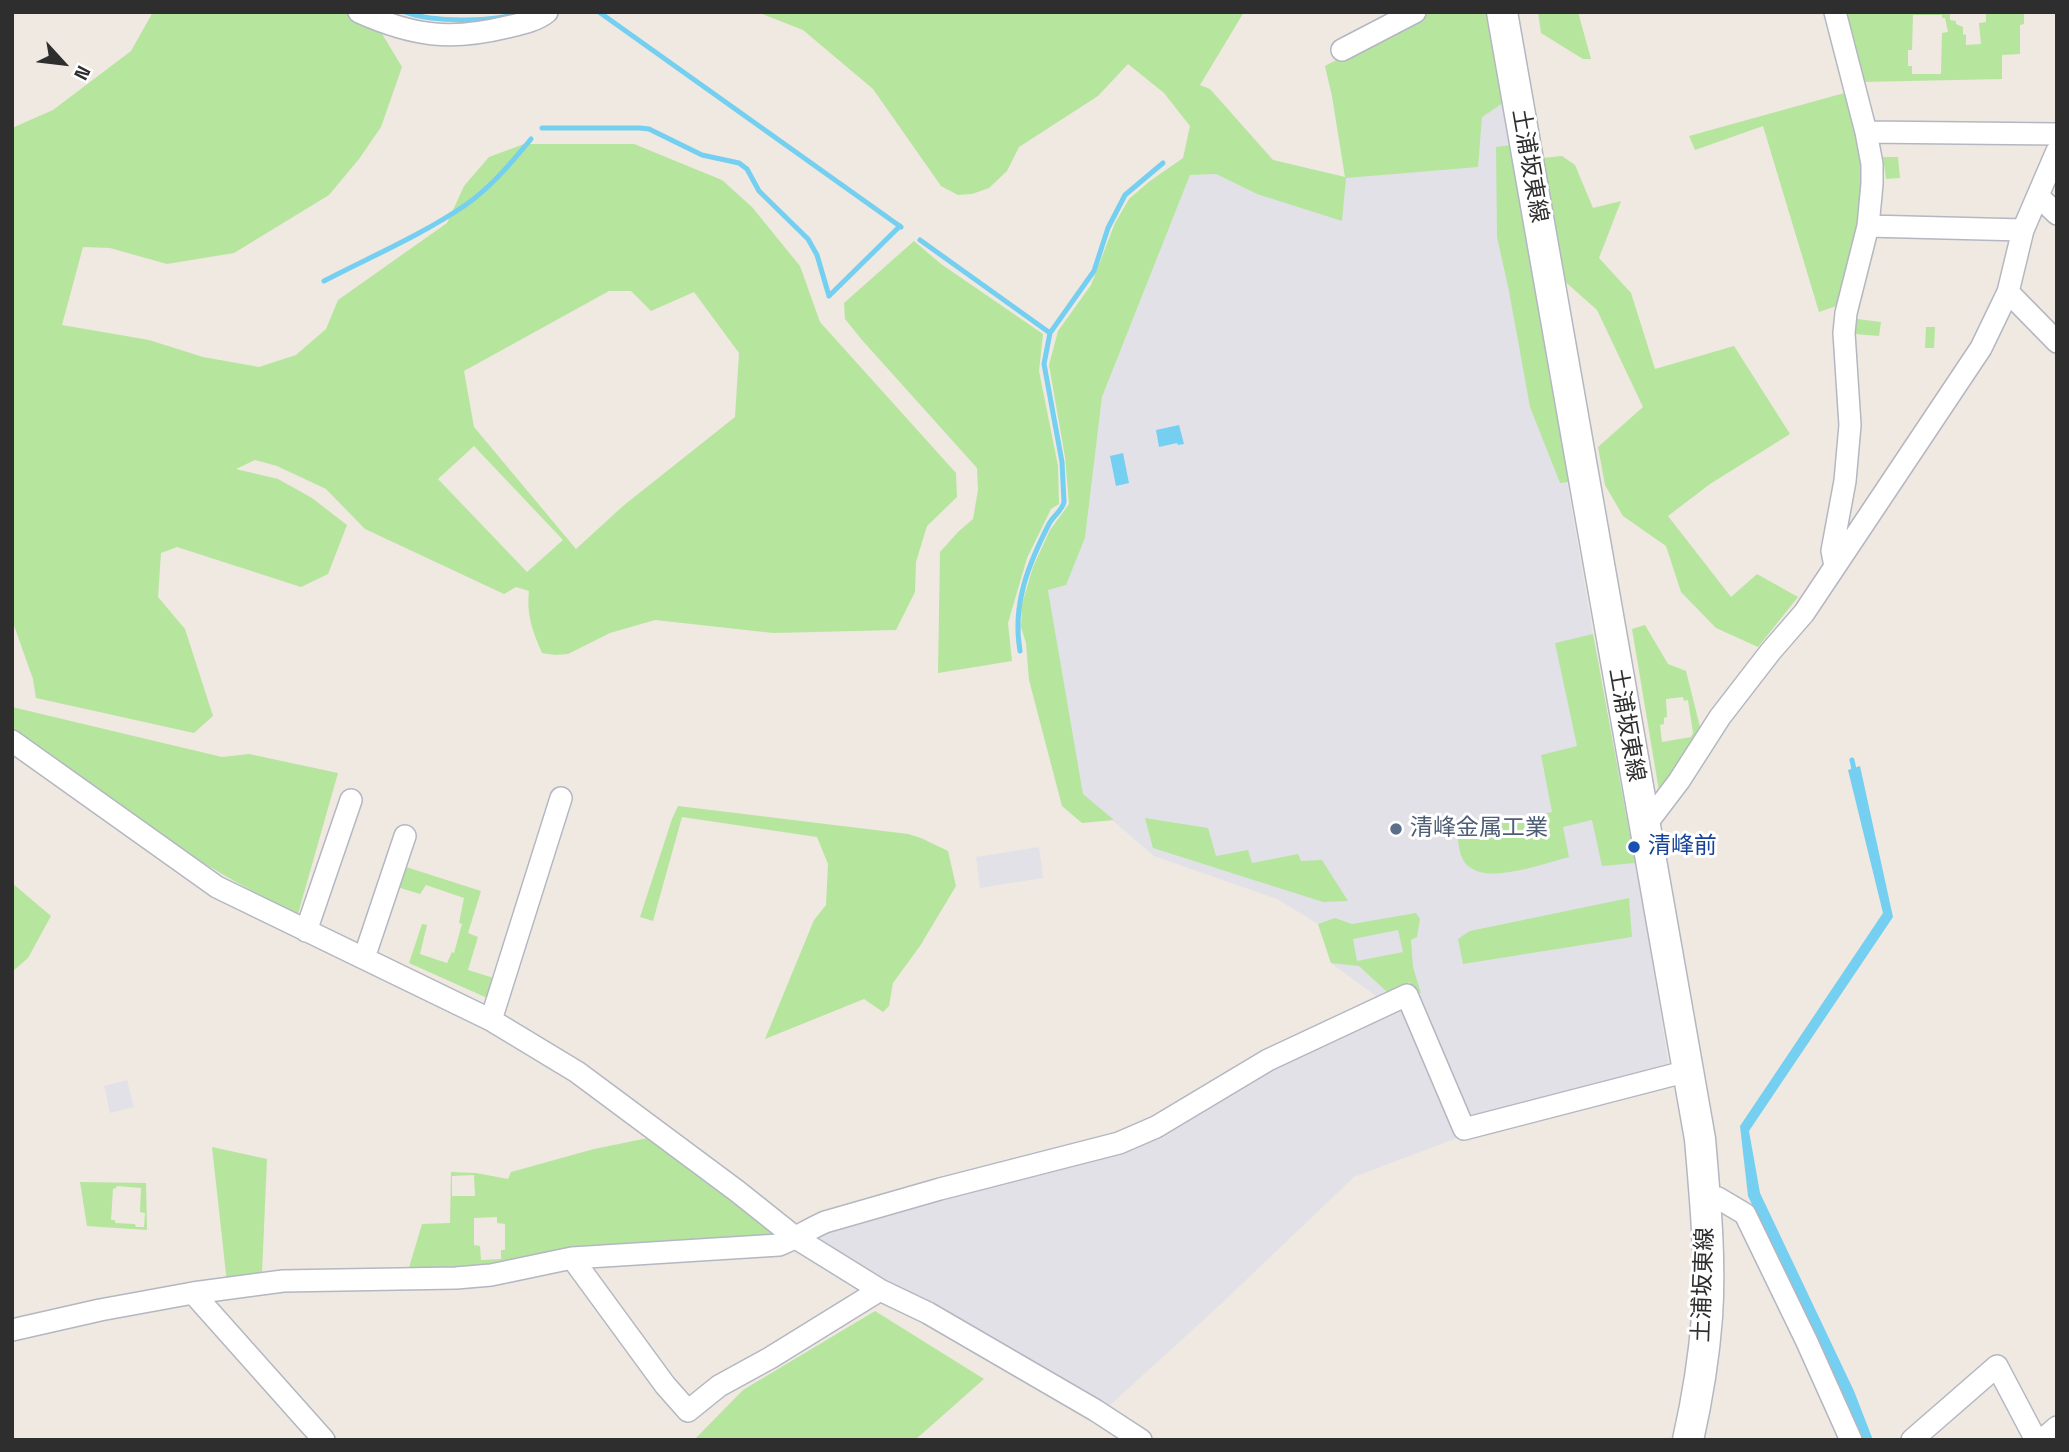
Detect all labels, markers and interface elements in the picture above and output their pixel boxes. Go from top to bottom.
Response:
north arrow [28,28,98,98]
text: N [68,61,96,84]
street label: 土浦坂東線 [1505,107,1553,225]
street label: 土浦坂東線 [1602,666,1650,784]
place label: 清峰金属工業 [1410,815,1548,843]
marker: 清峰金属工業 [1388,821,1404,837]
place label: 清峰前 [1648,833,1717,861]
marker: 清峰前 [1626,839,1642,855]
street label: 土浦坂東線 [1688,1227,1720,1343]

